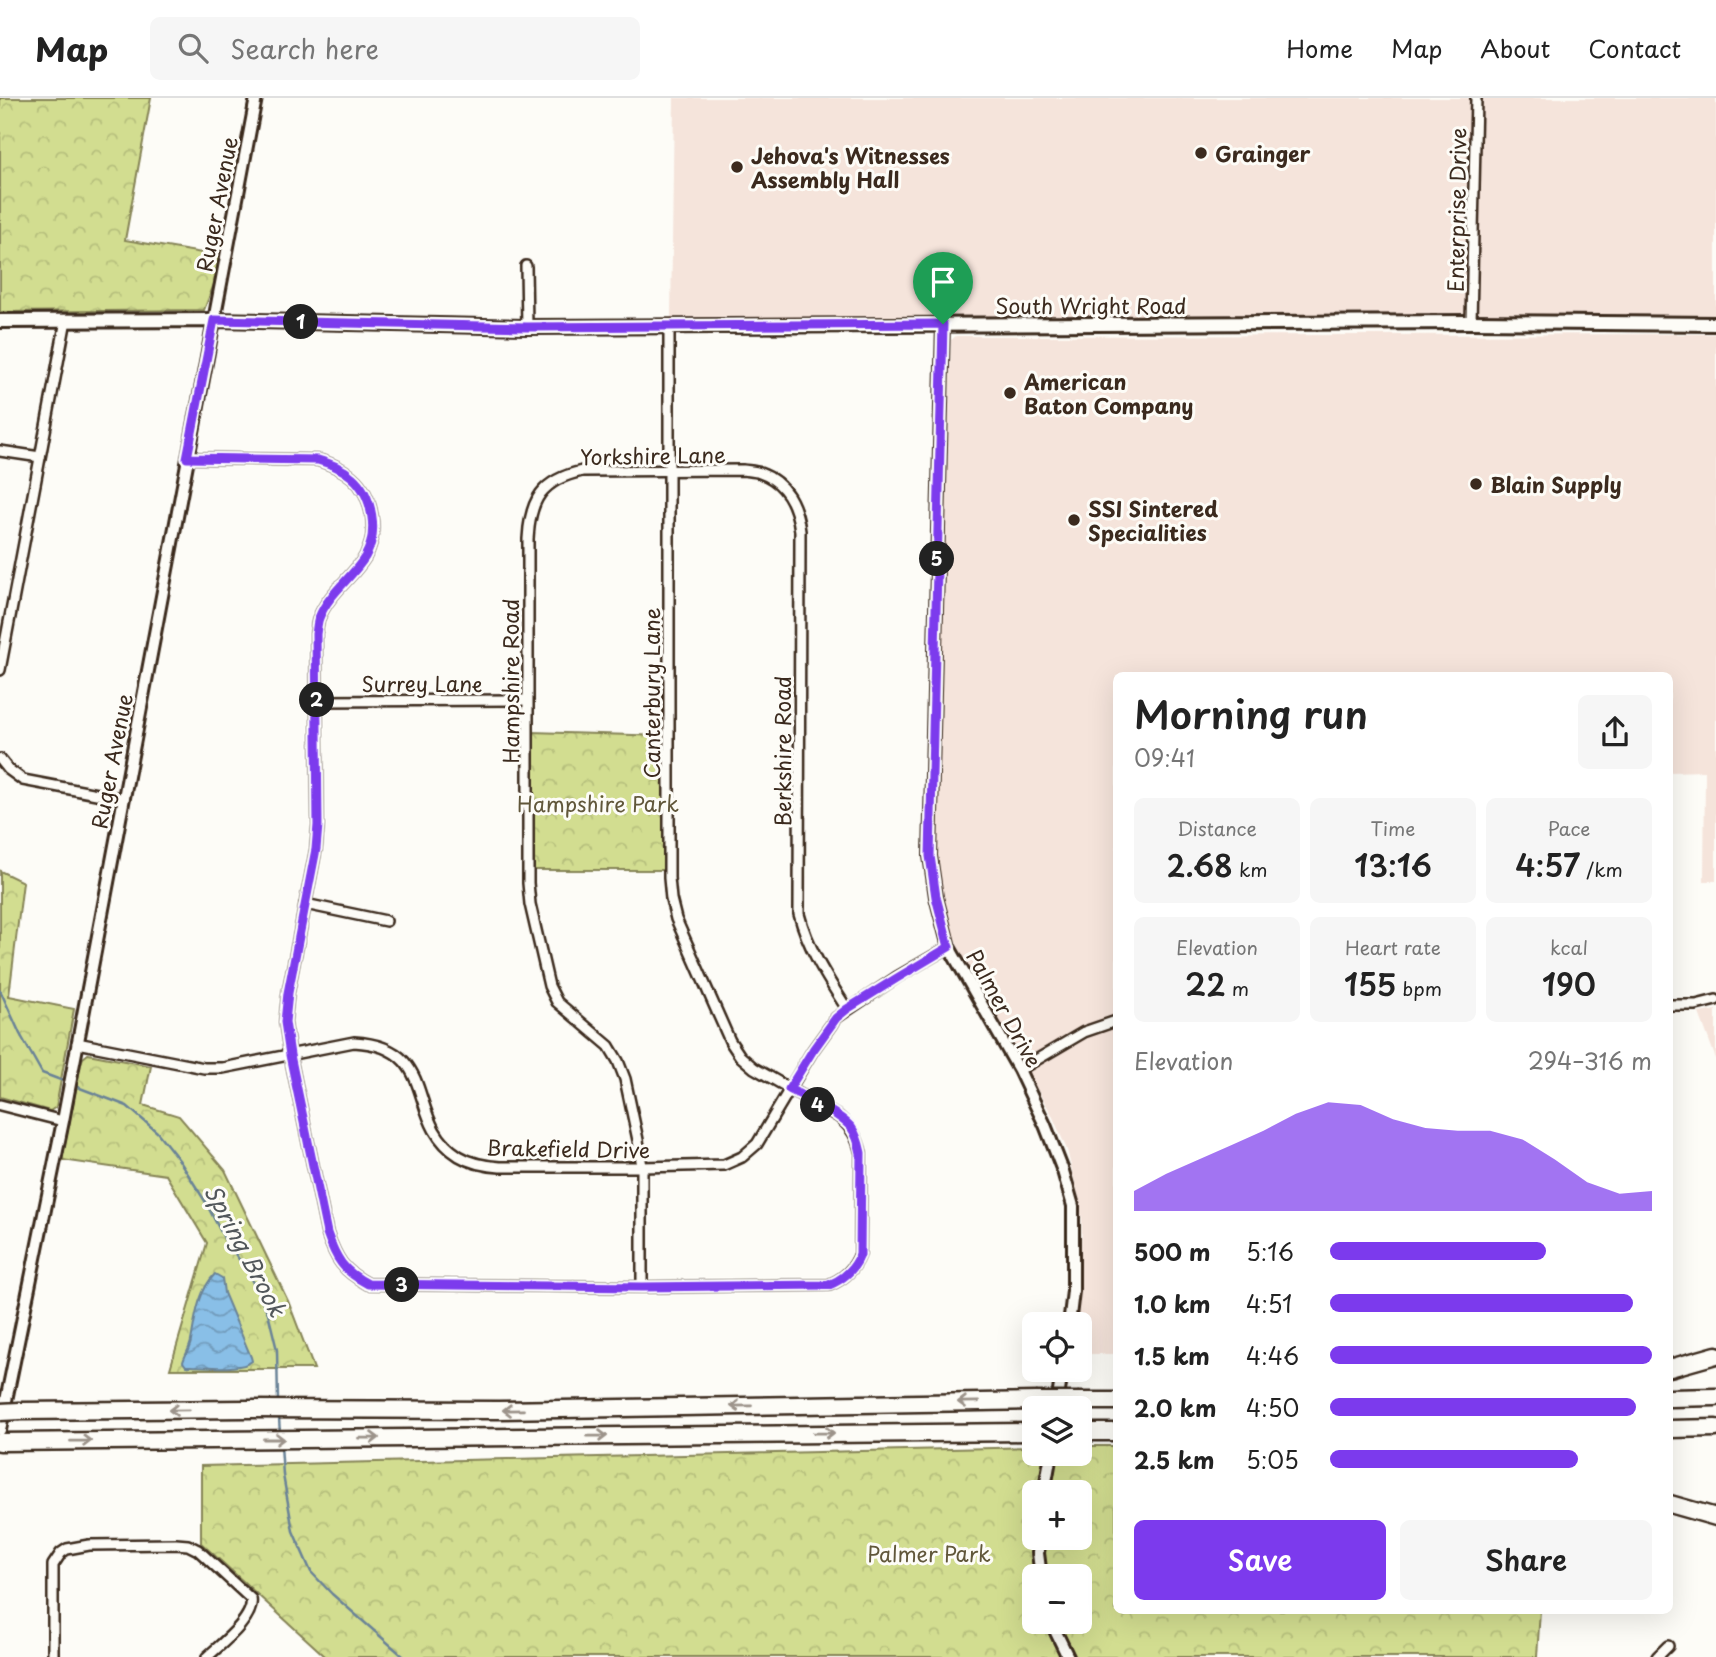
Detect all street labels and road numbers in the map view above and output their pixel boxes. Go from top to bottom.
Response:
street label: Enterprise Drive [1439,128,1473,292]
street label: Ruger Avenue [187,134,245,274]
street label: South Wright Road [996,289,1186,321]
street label: Yorkshire Lane [580,438,726,472]
street label: Hampshire Road [494,598,526,764]
street label: Canterbury Lane [635,608,667,778]
street label: Surrey Lane [361,667,483,699]
street label: Berkshire Road [766,676,798,826]
street label: Ruger Avenue [82,691,140,831]
street label: Palmer Drive [959,943,1051,1073]
street label: Brakefield Drive [486,1131,650,1165]

